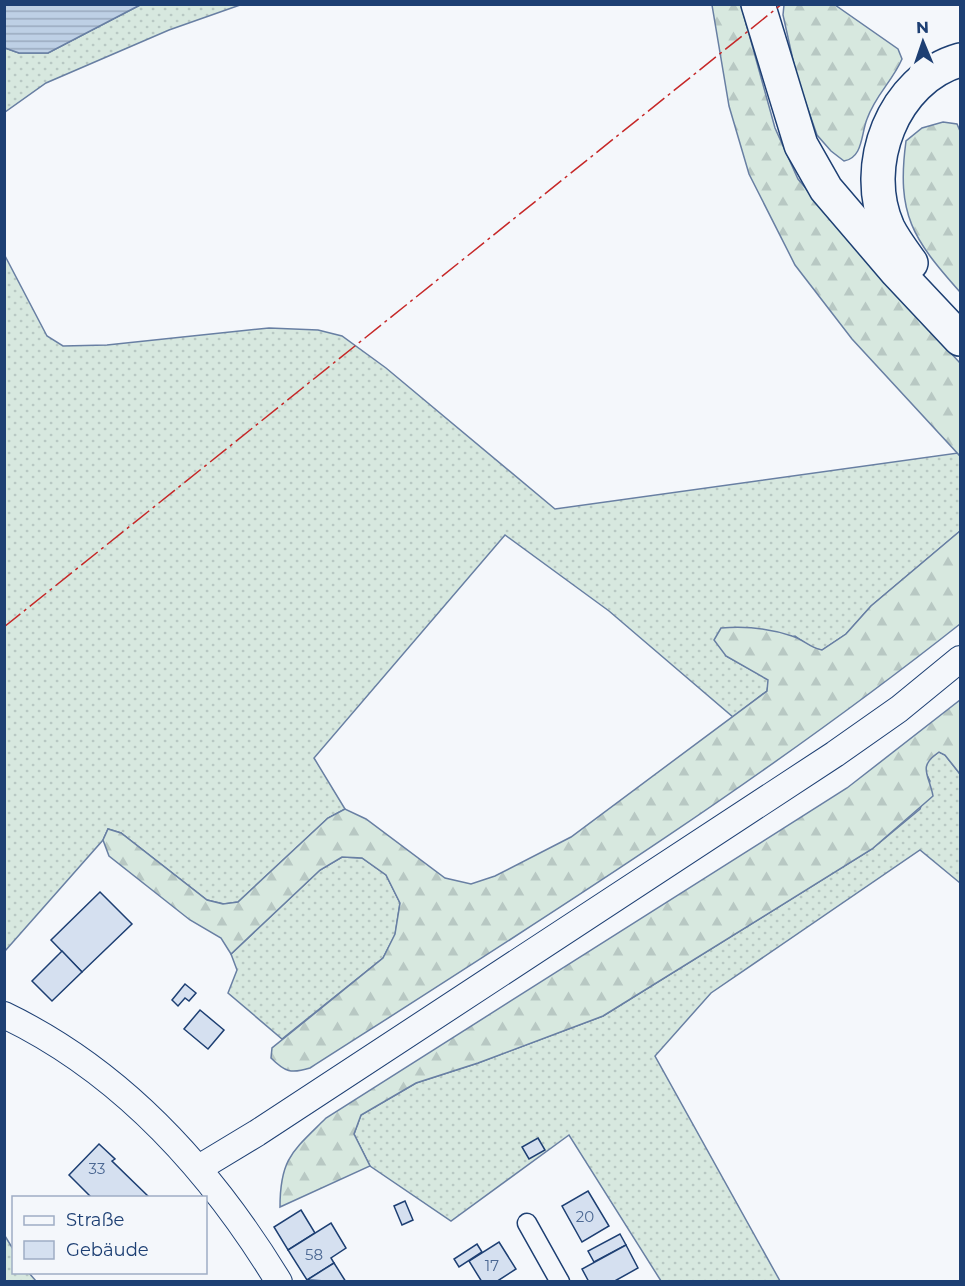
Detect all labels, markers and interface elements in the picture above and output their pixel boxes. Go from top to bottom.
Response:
north arrow [893,12,953,72]
text: N [916,18,929,37]
house number: 33 [89,1159,105,1178]
legend [12,1196,207,1274]
house number: 20 [576,1207,594,1226]
text: Straße [66,1209,125,1231]
text: Gebäude [66,1239,149,1261]
house number: 58 [305,1245,323,1264]
house number: 17 [485,1256,499,1275]

